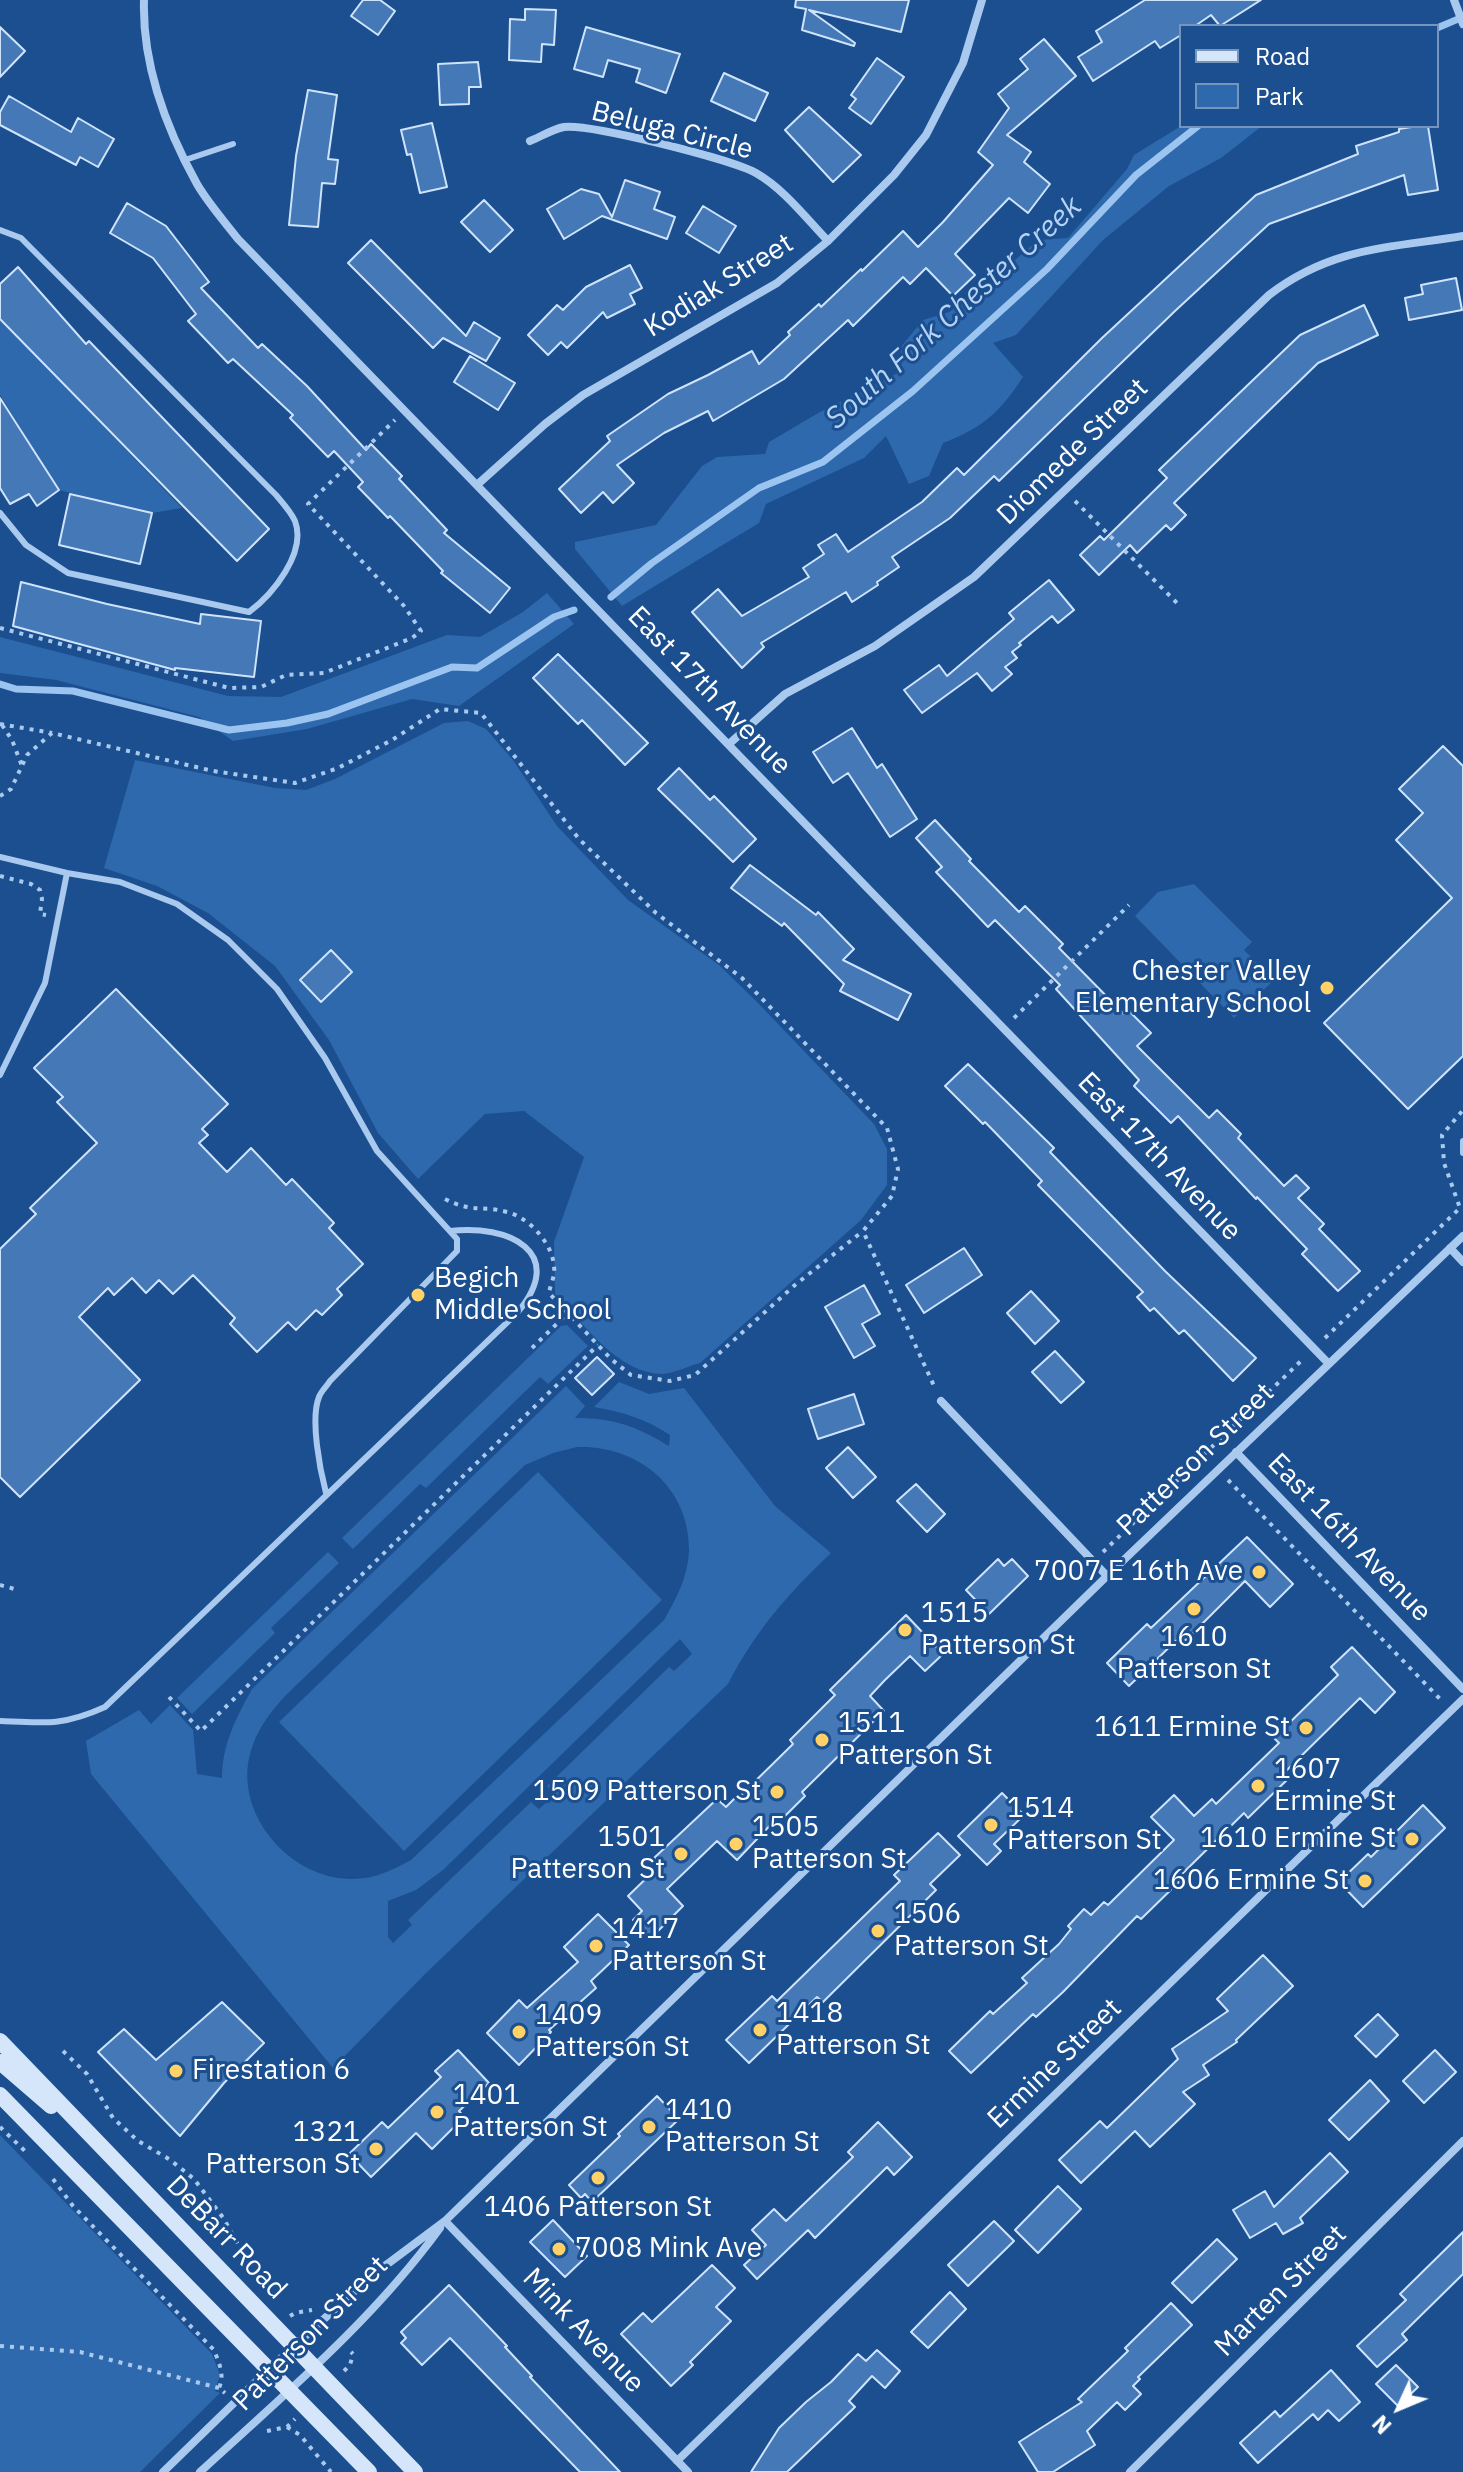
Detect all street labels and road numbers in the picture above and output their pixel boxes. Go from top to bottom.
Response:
street label: Beluga Circle [588,95,756,167]
street label: Kodiak Street [638,227,800,345]
street label: Diomede Street [991,372,1155,532]
street label: East 17th Avenue [620,600,798,782]
street label: East 17th Avenue [1070,1066,1248,1248]
street label: Patterson Street [1111,1377,1281,1543]
street label: East 16th Avenue [1260,1447,1438,1629]
street label: Ermine Street [981,1992,1129,2136]
street label: DeBarr Road [159,2169,293,2307]
street label: Marten Street [1208,2218,1354,2364]
street label: Patterson Street [227,2250,395,2418]
street label: Mink Avenue [515,2262,651,2400]

